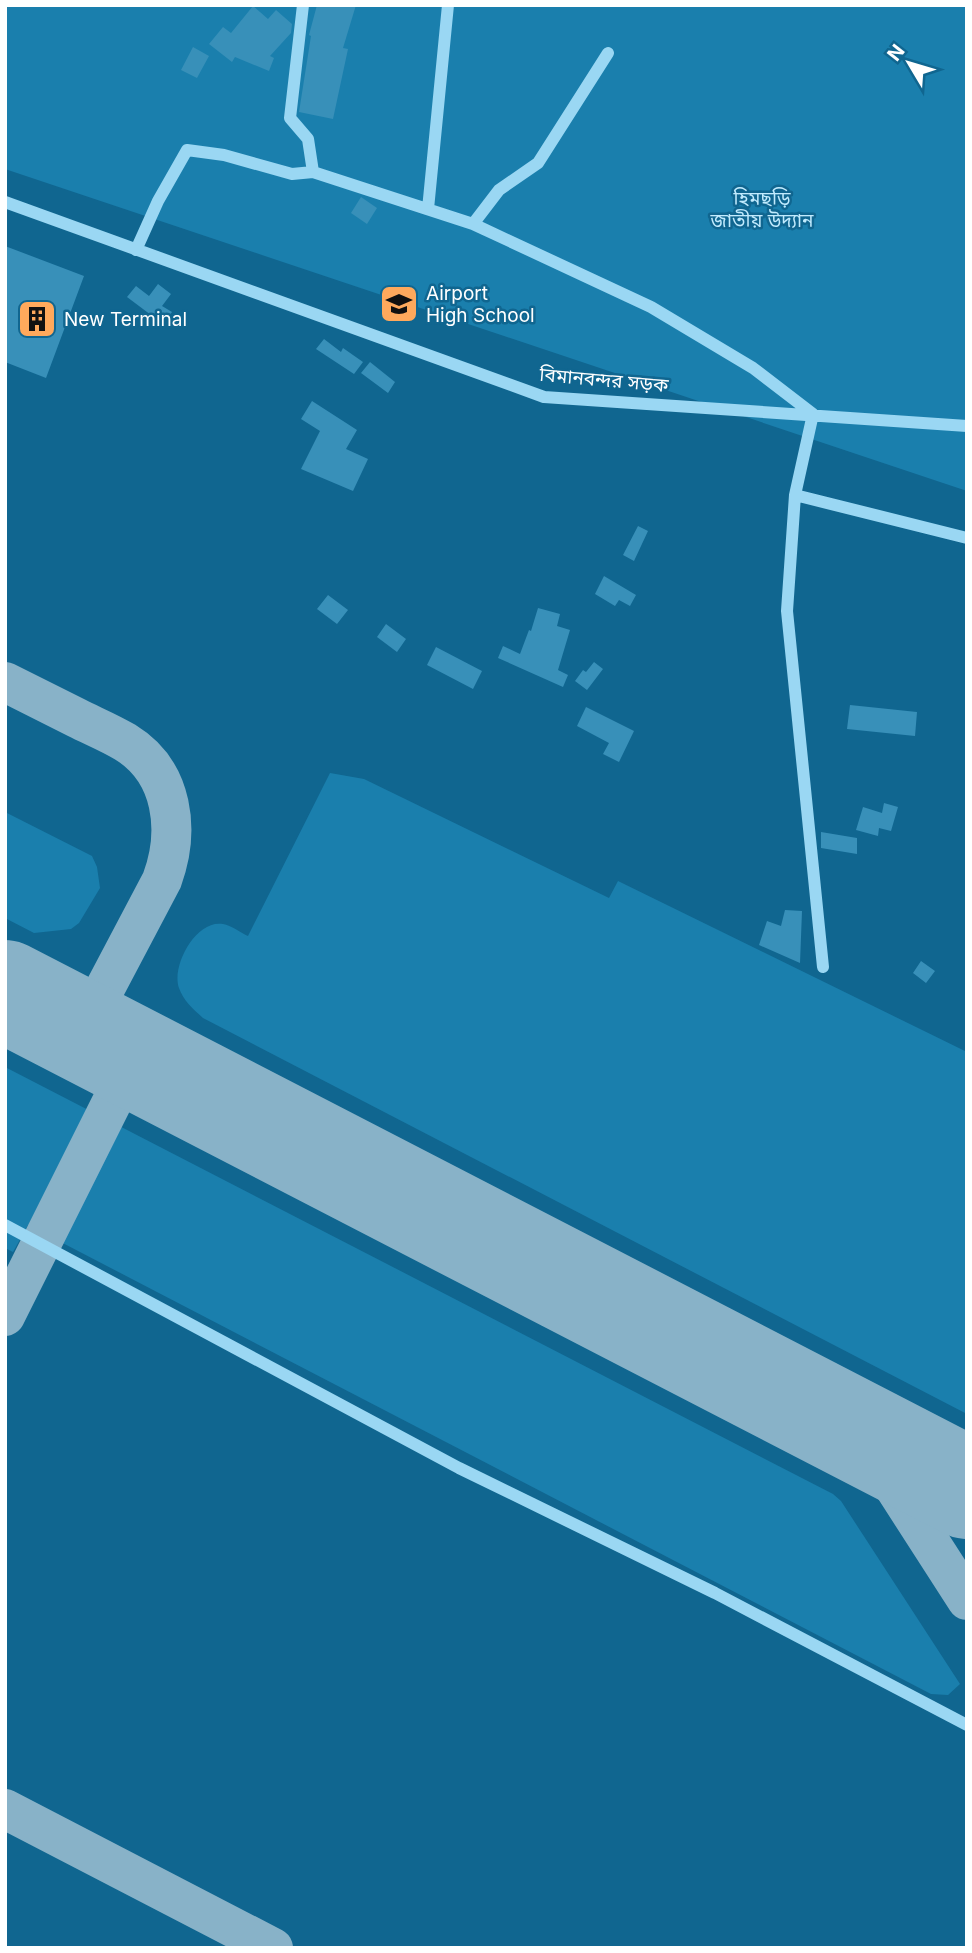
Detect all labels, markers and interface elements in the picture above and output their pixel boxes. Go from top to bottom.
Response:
north arrow [874,28,944,98]
text: N [882,40,910,66]
park label: হিমছড়ি জাতীয় উদ্যান [710,187,814,232]
place label: Airport High School [426,282,535,327]
school or university icon: Airport High School [378,283,420,325]
building icon: New Terminal [16,298,58,340]
place label: New Terminal [64,308,187,331]
street label: বিমানবন্দর সড়ক [538,363,670,397]

